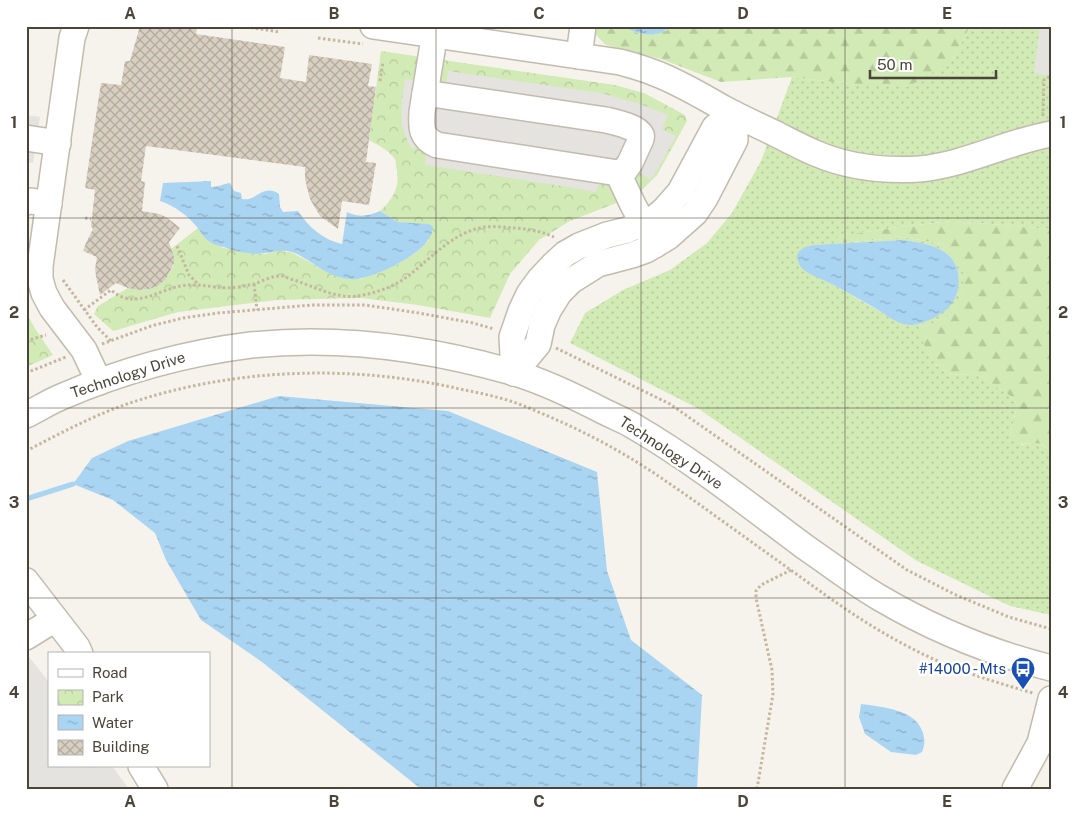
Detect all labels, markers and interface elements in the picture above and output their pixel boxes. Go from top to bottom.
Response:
text: A [124,4,136,23]
text: B [329,4,340,23]
text: C [533,4,545,23]
text: D [737,4,749,23]
text: E [942,4,952,23]
scale bar [870,48,996,80]
text: 50 m [877,56,912,73]
text: 1 [11,113,17,132]
text: 1 [1060,113,1066,132]
text: 2 [9,303,19,322]
text: 2 [1058,303,1068,322]
street label: Technology Drive [68,348,187,401]
street label: Technology Drive [616,413,726,492]
text: 3 [9,493,19,512]
text: 3 [1058,493,1068,512]
legend [48,652,210,768]
bus stop icon: #14000 - Mts [1010,656,1036,690]
place label: #14000 - Mts [919,660,1006,677]
text: Road [92,664,128,681]
text: 4 [9,683,20,702]
text: 4 [1058,683,1069,702]
text: Park [92,688,124,705]
text: Water [92,714,134,731]
text: Building [92,738,150,755]
text: A [124,792,136,811]
text: B [329,792,340,811]
text: C [533,792,545,811]
text: D [737,792,749,811]
text: E [942,792,952,811]

